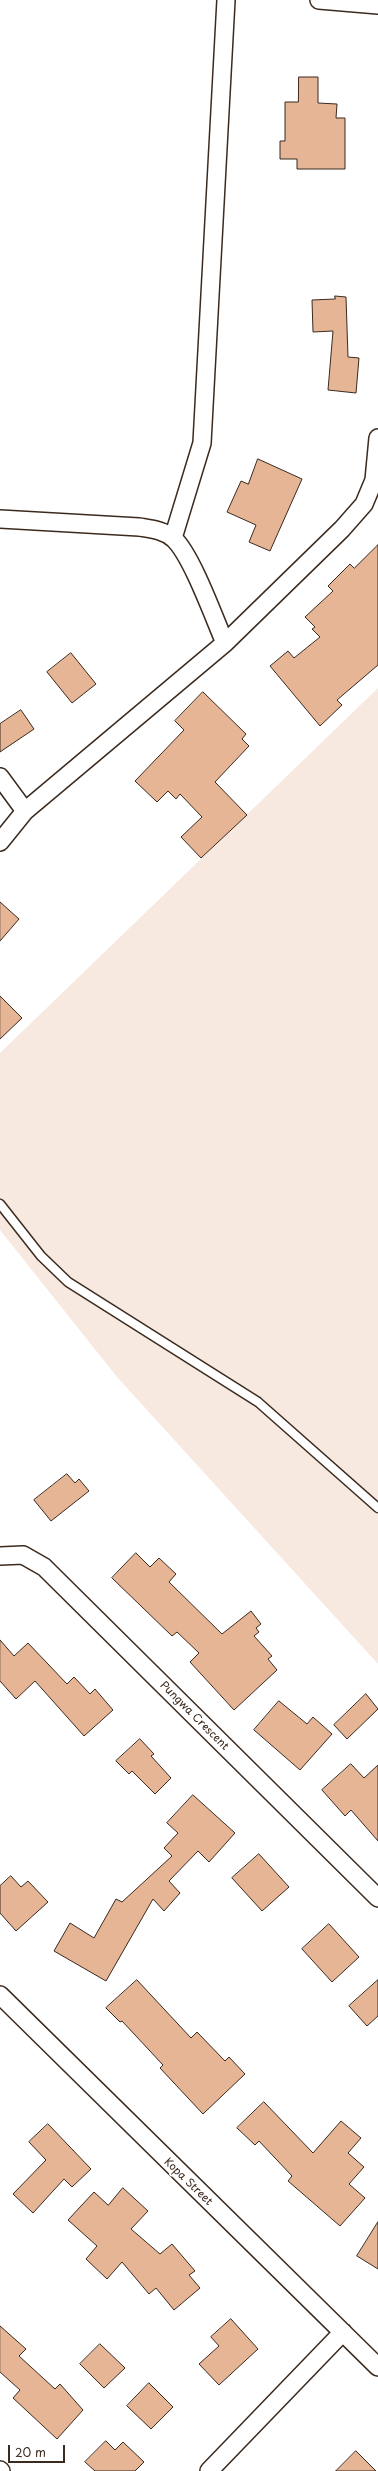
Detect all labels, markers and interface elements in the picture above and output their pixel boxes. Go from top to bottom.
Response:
street label: Pungwa Crescent [157,1679,231,1753]
street label: Kopa Street [161,2156,215,2208]
scale bar [10,2437,67,2463]
text: 20 m [15,2443,46,2461]

